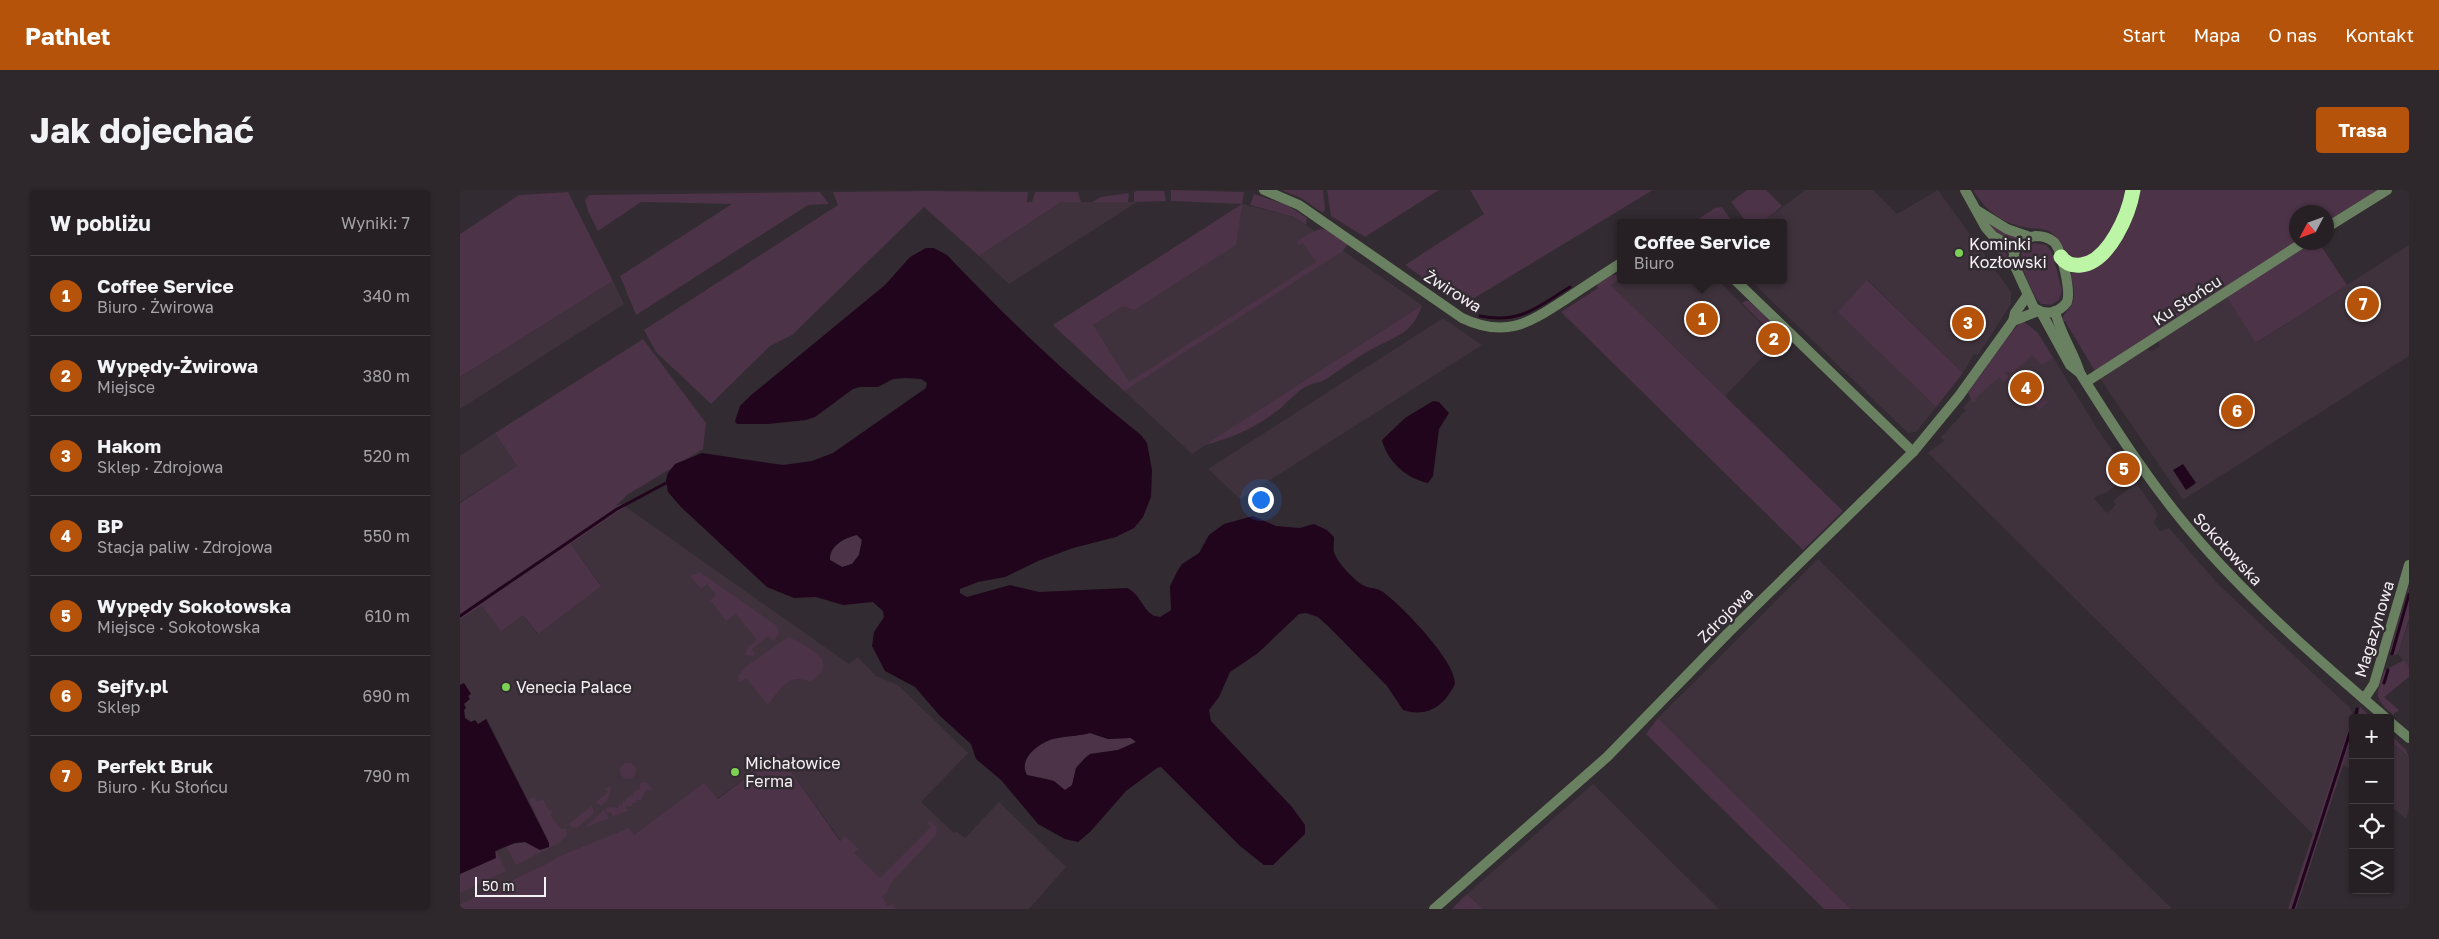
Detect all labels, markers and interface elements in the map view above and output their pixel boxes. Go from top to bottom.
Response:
text: Pathlet [25,21,110,50]
text: Start [2123,24,2166,46]
text: Mapa [2194,24,2241,46]
text: O nas [2269,24,2317,46]
text: Kontakt [2345,24,2414,46]
button: Trasa [2316,107,2409,153]
text: Jak dojechać [30,109,254,151]
north arrow [2289,205,2334,250]
text: W pobliżu [50,210,151,236]
text: Wyniki: 7 [341,213,410,233]
popup [1617,219,1787,284]
text: Coffee Service [1634,230,1770,253]
place label: Kominki Kozłowski [1969,234,2047,272]
marker: Kominki Kozłowski [1953,247,1965,259]
text: Biuro [1634,253,1674,273]
street label: Żwirowa [1421,266,1485,316]
street label: Ku Słońcu [2149,270,2225,330]
text: Coffee Service [97,274,234,297]
pin: 7 [2347,285,2379,323]
text: 1 [62,286,70,306]
text: 340 m [363,286,410,306]
text: Biuro · Żwirowa [97,297,214,317]
pin: 1 [1686,300,1718,338]
pin: 3 [1952,304,1984,342]
pin: 2 [1758,320,1790,358]
text: Wypędy-Żwirowa [97,354,258,377]
text: 2 [61,366,71,386]
text: 380 m [363,366,410,386]
pin: 4 [2010,369,2042,407]
text: Miejsce [97,377,155,397]
pin: 6 [2221,392,2253,430]
text: Hakom [97,434,161,457]
text: 3 [61,446,71,466]
text: 520 m [363,446,410,466]
pin: 5 [2108,450,2140,488]
text: Sklep · Zdrojowa [97,457,223,477]
your location [1248,487,1274,513]
street label: Sokołowska [2189,508,2267,590]
text: BP [97,514,123,537]
text: 4 [61,526,71,546]
text: 550 m [363,526,410,546]
text: Stacja paliw · Zdrojowa [97,537,273,557]
street label: Magazynowa [2350,578,2398,680]
street label: Zdrojowa [1693,583,1757,647]
text: Wypędy Sokołowska [97,594,291,617]
text: 5 [61,606,71,626]
text: 610 m [364,606,410,626]
text: Miejsce · Sokołowska [97,617,260,637]
text: Sejfy.pl [97,674,168,697]
place label: Venecia Palace [516,677,632,697]
marker: Venecia Palace [500,681,512,693]
text: 6 [61,686,71,706]
text: 690 m [363,686,410,706]
text: Sklep [97,697,140,717]
map controls [2349,714,2394,894]
button: + [2349,714,2394,759]
place label: Michałowice Ferma [745,753,841,791]
text: Perfekt Bruk [97,754,213,777]
button: − [2349,759,2394,804]
text: 7 [62,766,70,786]
text: 790 m [364,766,410,786]
marker: Michałowice Ferma [729,766,741,778]
text: Biuro · Ku Słońcu [97,777,228,797]
button: locate [2349,804,2394,849]
button: layers [2349,849,2394,894]
scale bar [475,874,546,897]
text: 50 m [482,877,515,894]

